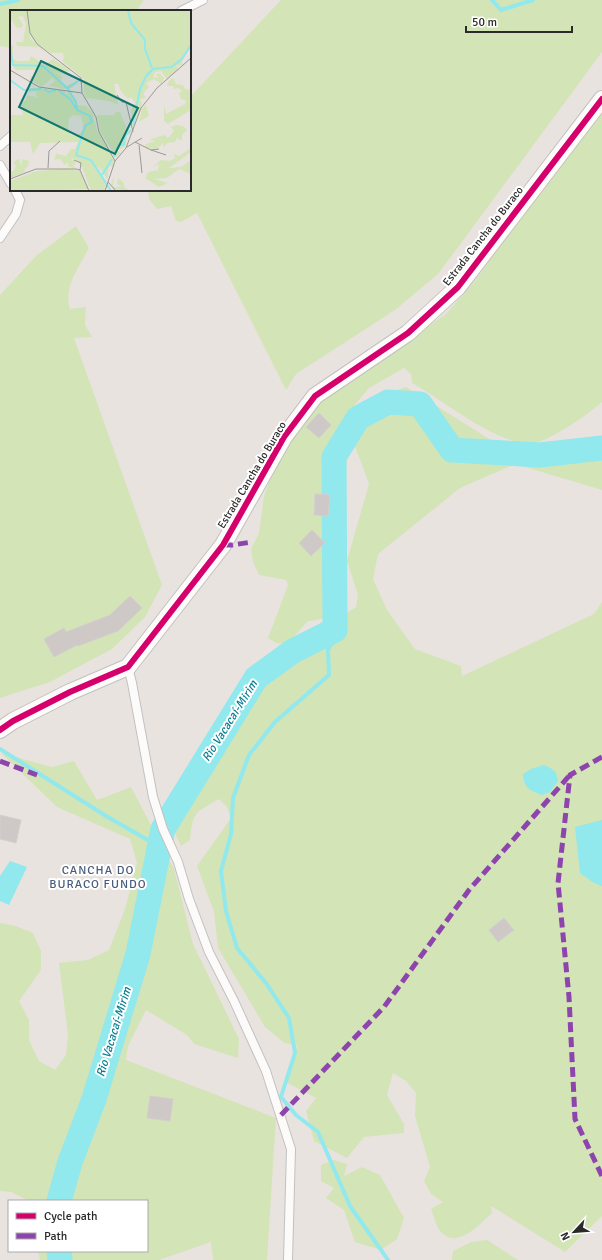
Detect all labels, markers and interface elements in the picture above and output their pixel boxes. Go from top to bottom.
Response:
scale bar [466,8,572,34]
inset map [10,10,191,191]
text: 50 m [472,15,497,30]
street label: Estrada Cancha do Buraco [440,184,526,288]
street label: Estrada Cancha do Buraco [215,419,289,531]
water label: Rio Vacacaí-Mirim [199,677,261,764]
district label: CANCHA DO BURACO FUNDO [49,863,147,892]
water label: Rio Vacacaí-Mirim [93,985,135,1079]
legend [8,1200,148,1252]
text: Cycle path [44,1209,97,1224]
north arrow [554,1212,594,1252]
text: Path [44,1229,67,1244]
text: N [558,1230,573,1242]

